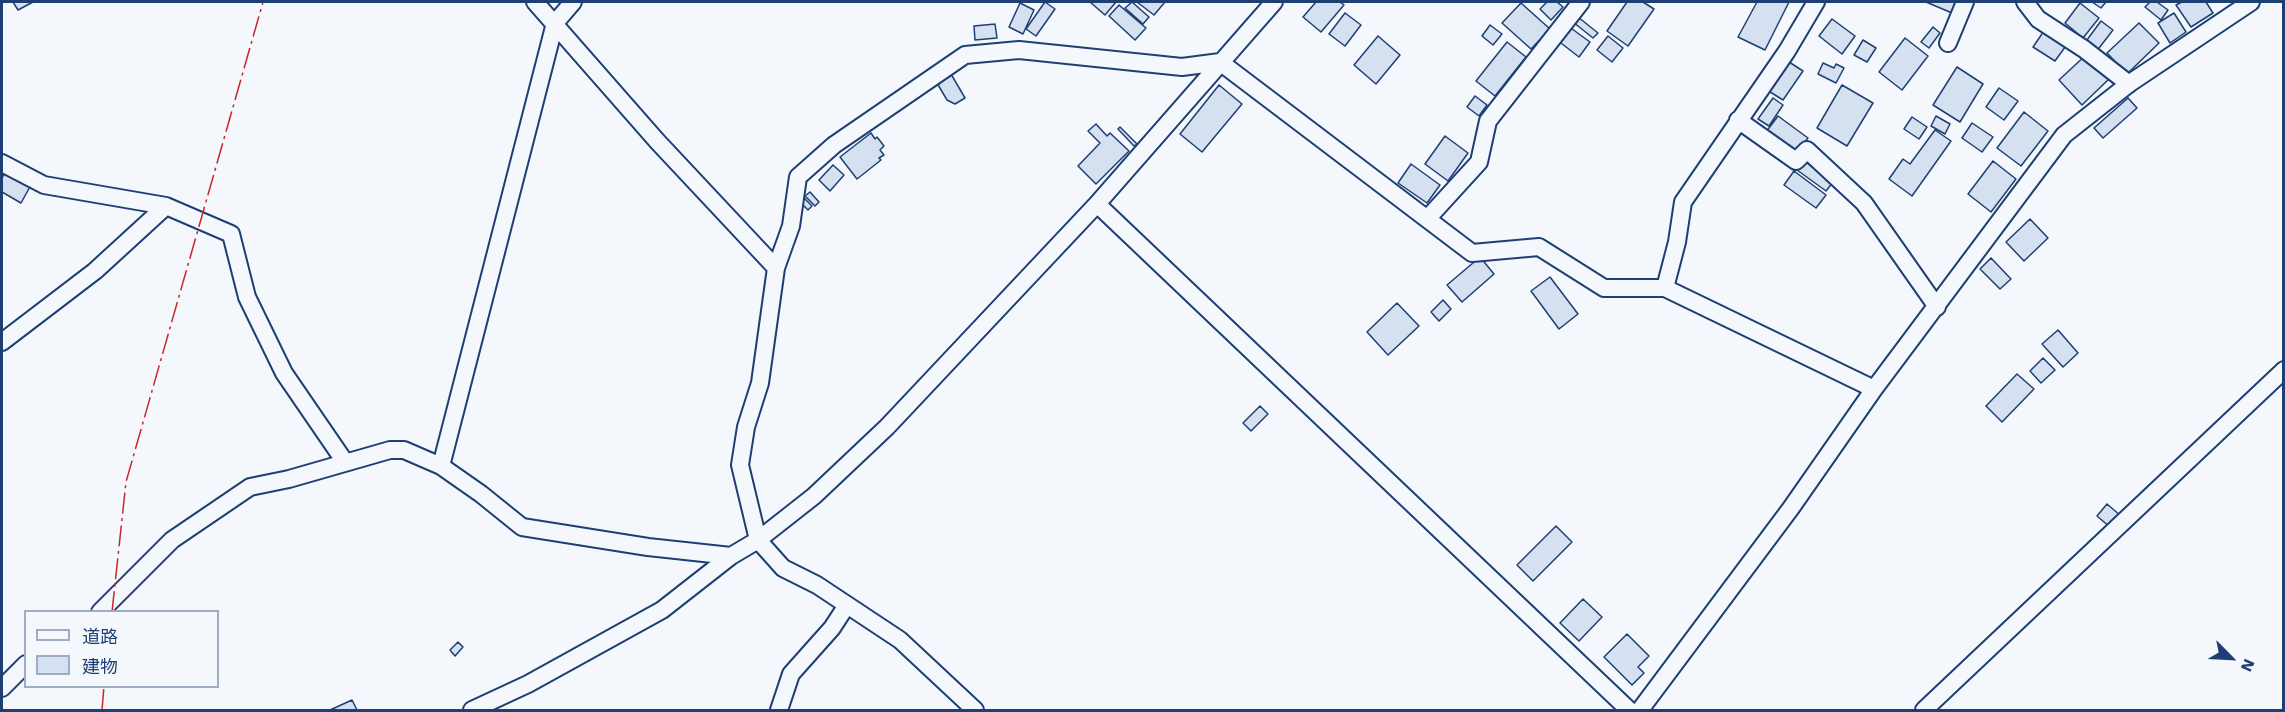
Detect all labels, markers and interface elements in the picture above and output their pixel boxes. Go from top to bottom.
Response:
legend [24,610,219,688]
text: 道路 [82,626,118,647]
north arrow [2201,628,2261,688]
text: 建物 [82,656,118,677]
text: N [2237,656,2259,675]

